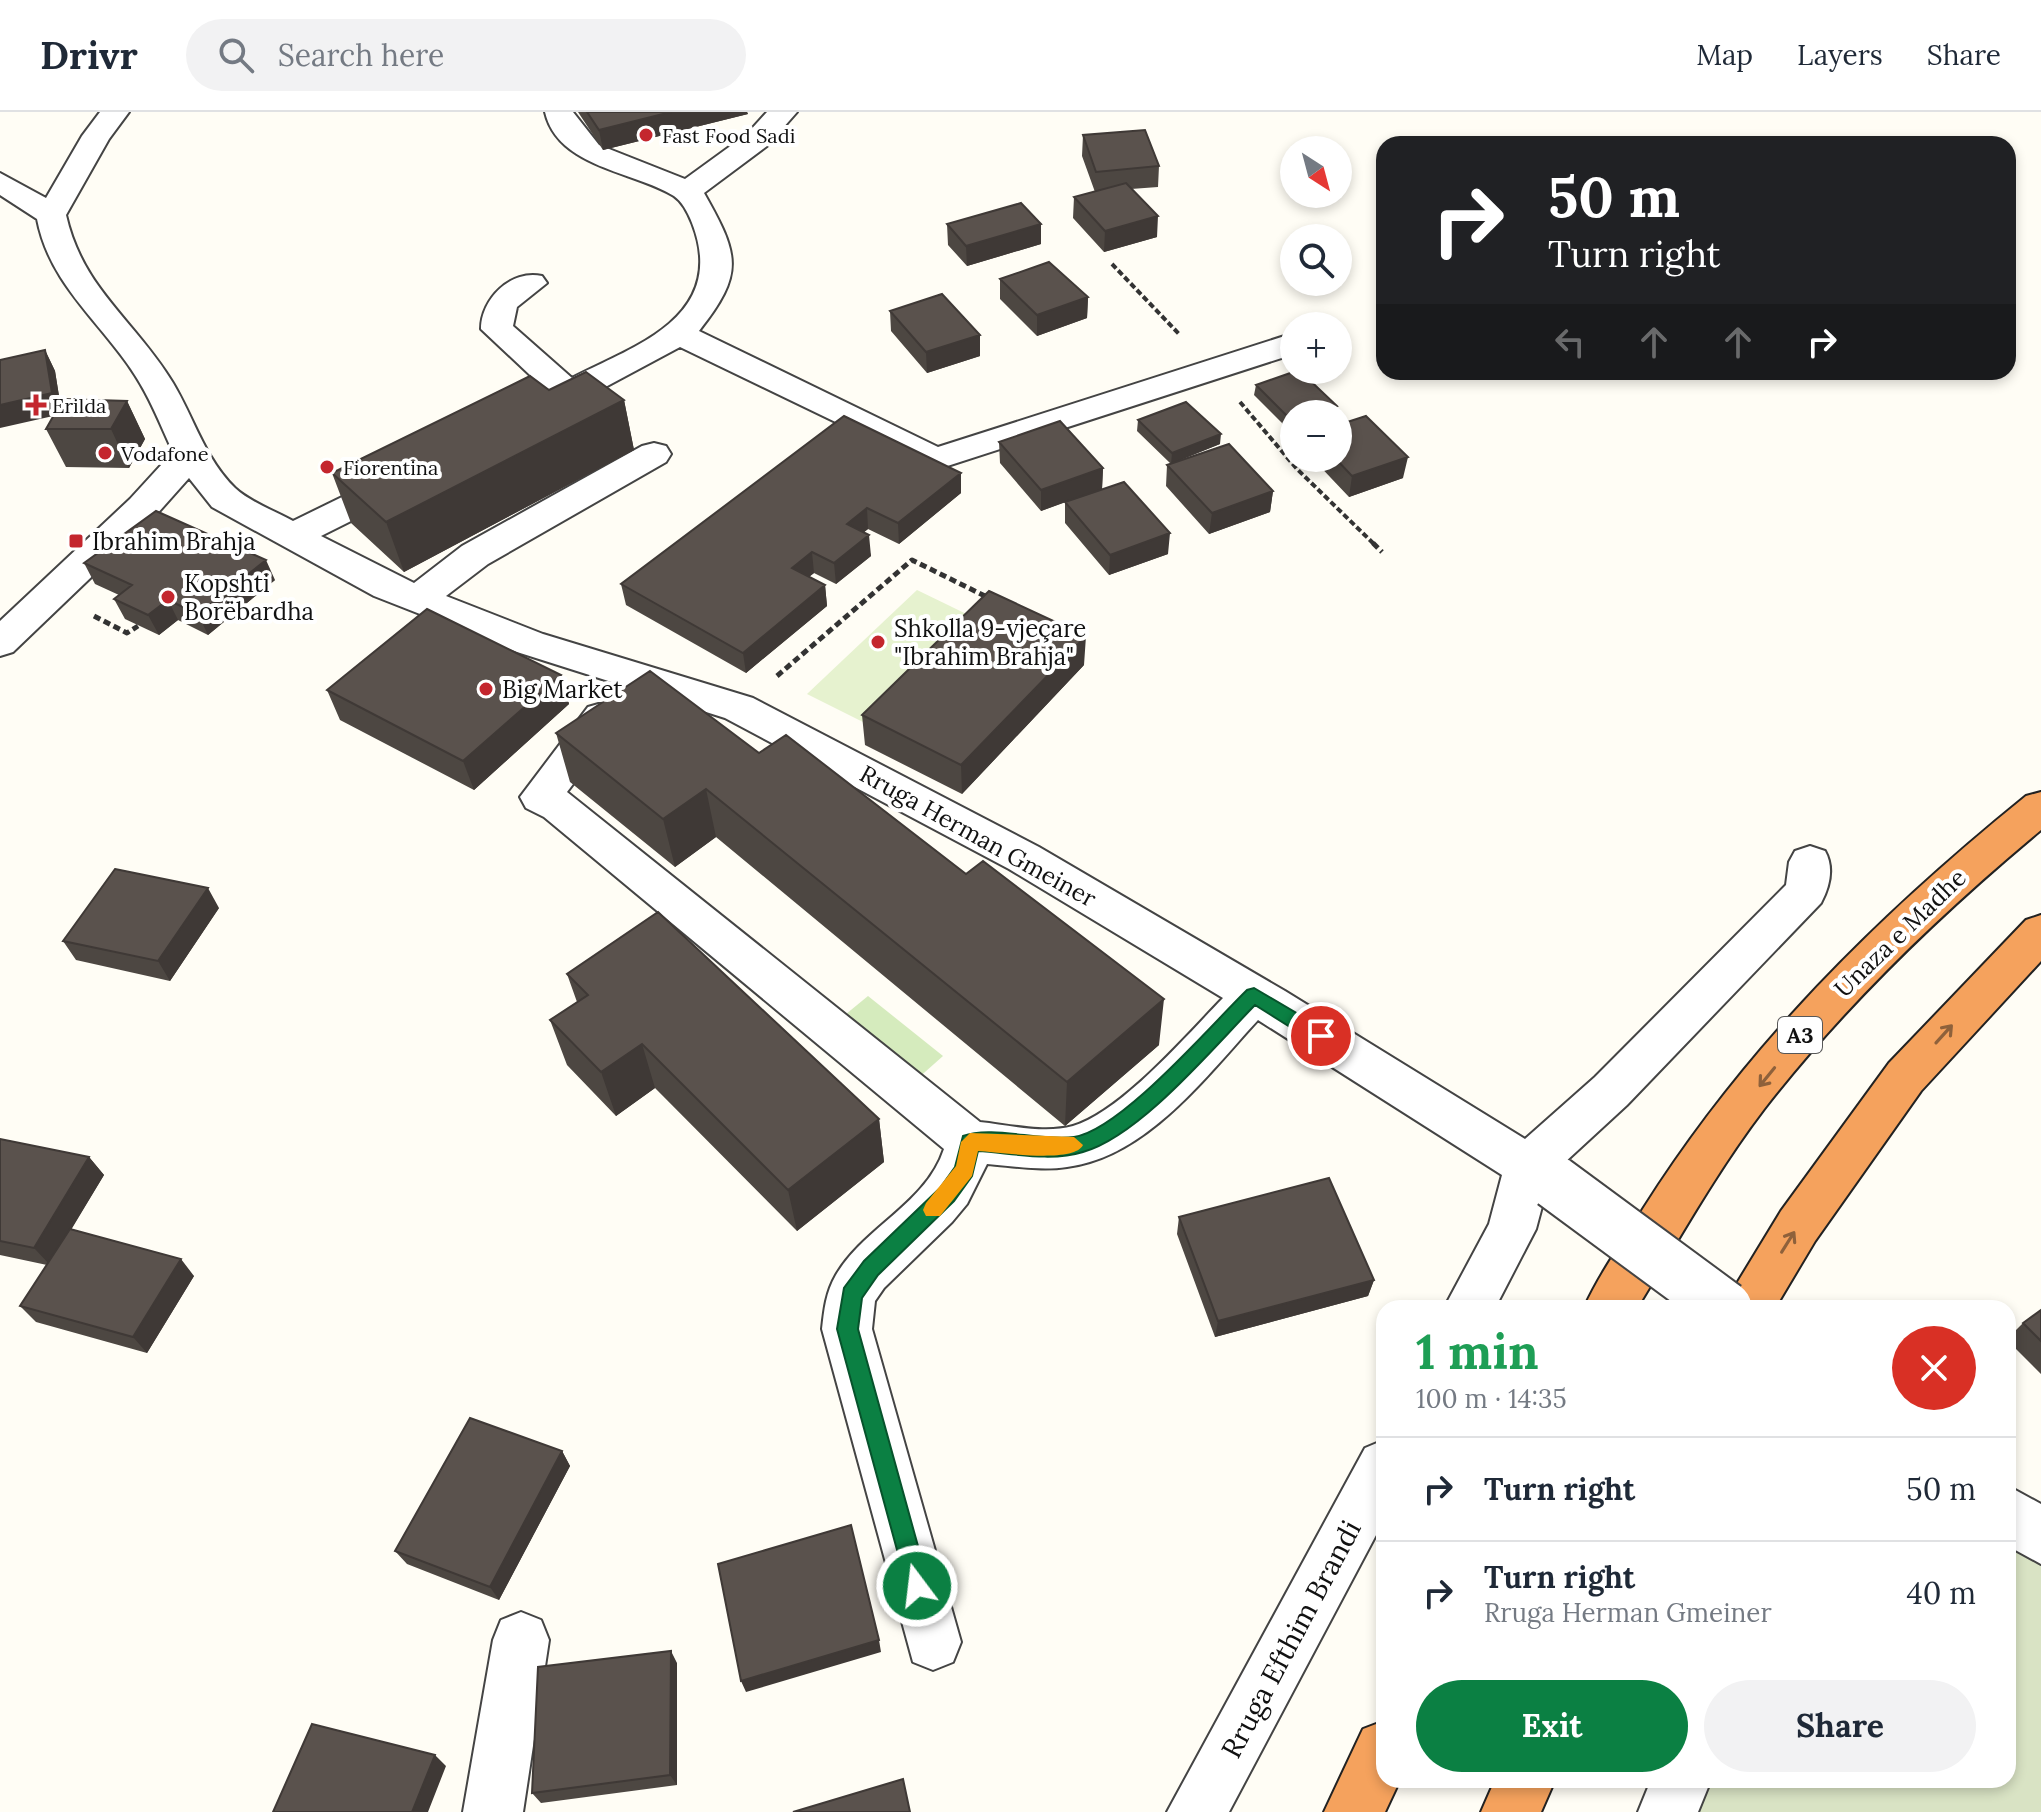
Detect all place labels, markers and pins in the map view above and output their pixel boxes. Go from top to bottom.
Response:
place label: Fast Food Sadi [662,123,795,148]
marker: Fast Food Sadi [637,126,655,144]
place label: Erilda [52,393,106,418]
marker: Erilda [27,396,45,414]
place label: Vodafone [120,441,209,466]
marker: Vodafone [96,444,114,462]
place label: Fiorentina [343,455,438,480]
marker: Fiorentina [318,458,336,476]
place label: Ibrahim Brahja [92,526,256,557]
marker: Ibrahim Brahja [67,532,85,550]
place label: Kopshti Borëbardha [184,568,314,627]
marker: Kopshti Borëbardha [159,588,177,606]
place label: Shkolla 9-vjeçare "Ibrahim Brahja" [894,613,1086,672]
marker: Shkolla 9-vjeçare "Ibrahim Brahja" [869,633,887,651]
place label: Big Market [502,674,623,705]
marker: Big Market [477,680,495,698]
pin [1287,1002,1355,1070]

